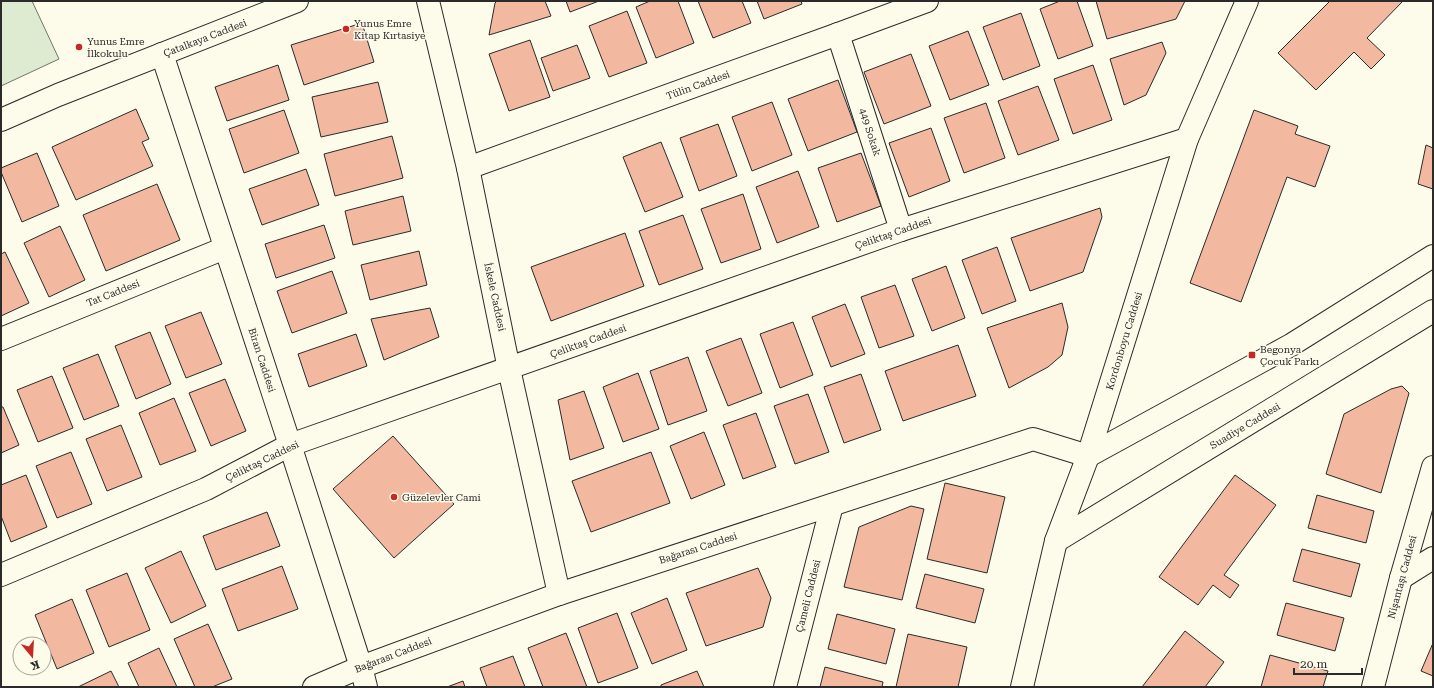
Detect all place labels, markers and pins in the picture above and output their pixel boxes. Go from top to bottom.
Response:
place label: Yunus Emre Kitap Kırtasiye [354,18,426,41]
marker: Yunus Emre Kitap Kırtasiye [341,24,351,34]
place label: Yunus Emre İlkokulu [87,36,145,59]
marker: Yunus Emre İlkokulu [74,42,84,52]
place label: Begonya Çocuk Parkı [1260,344,1319,367]
marker: Begonya Çocuk Parkı [1247,350,1257,360]
marker: Güzelevler Cami [389,492,399,502]
place label: Güzelevler Cami [402,492,481,503]

